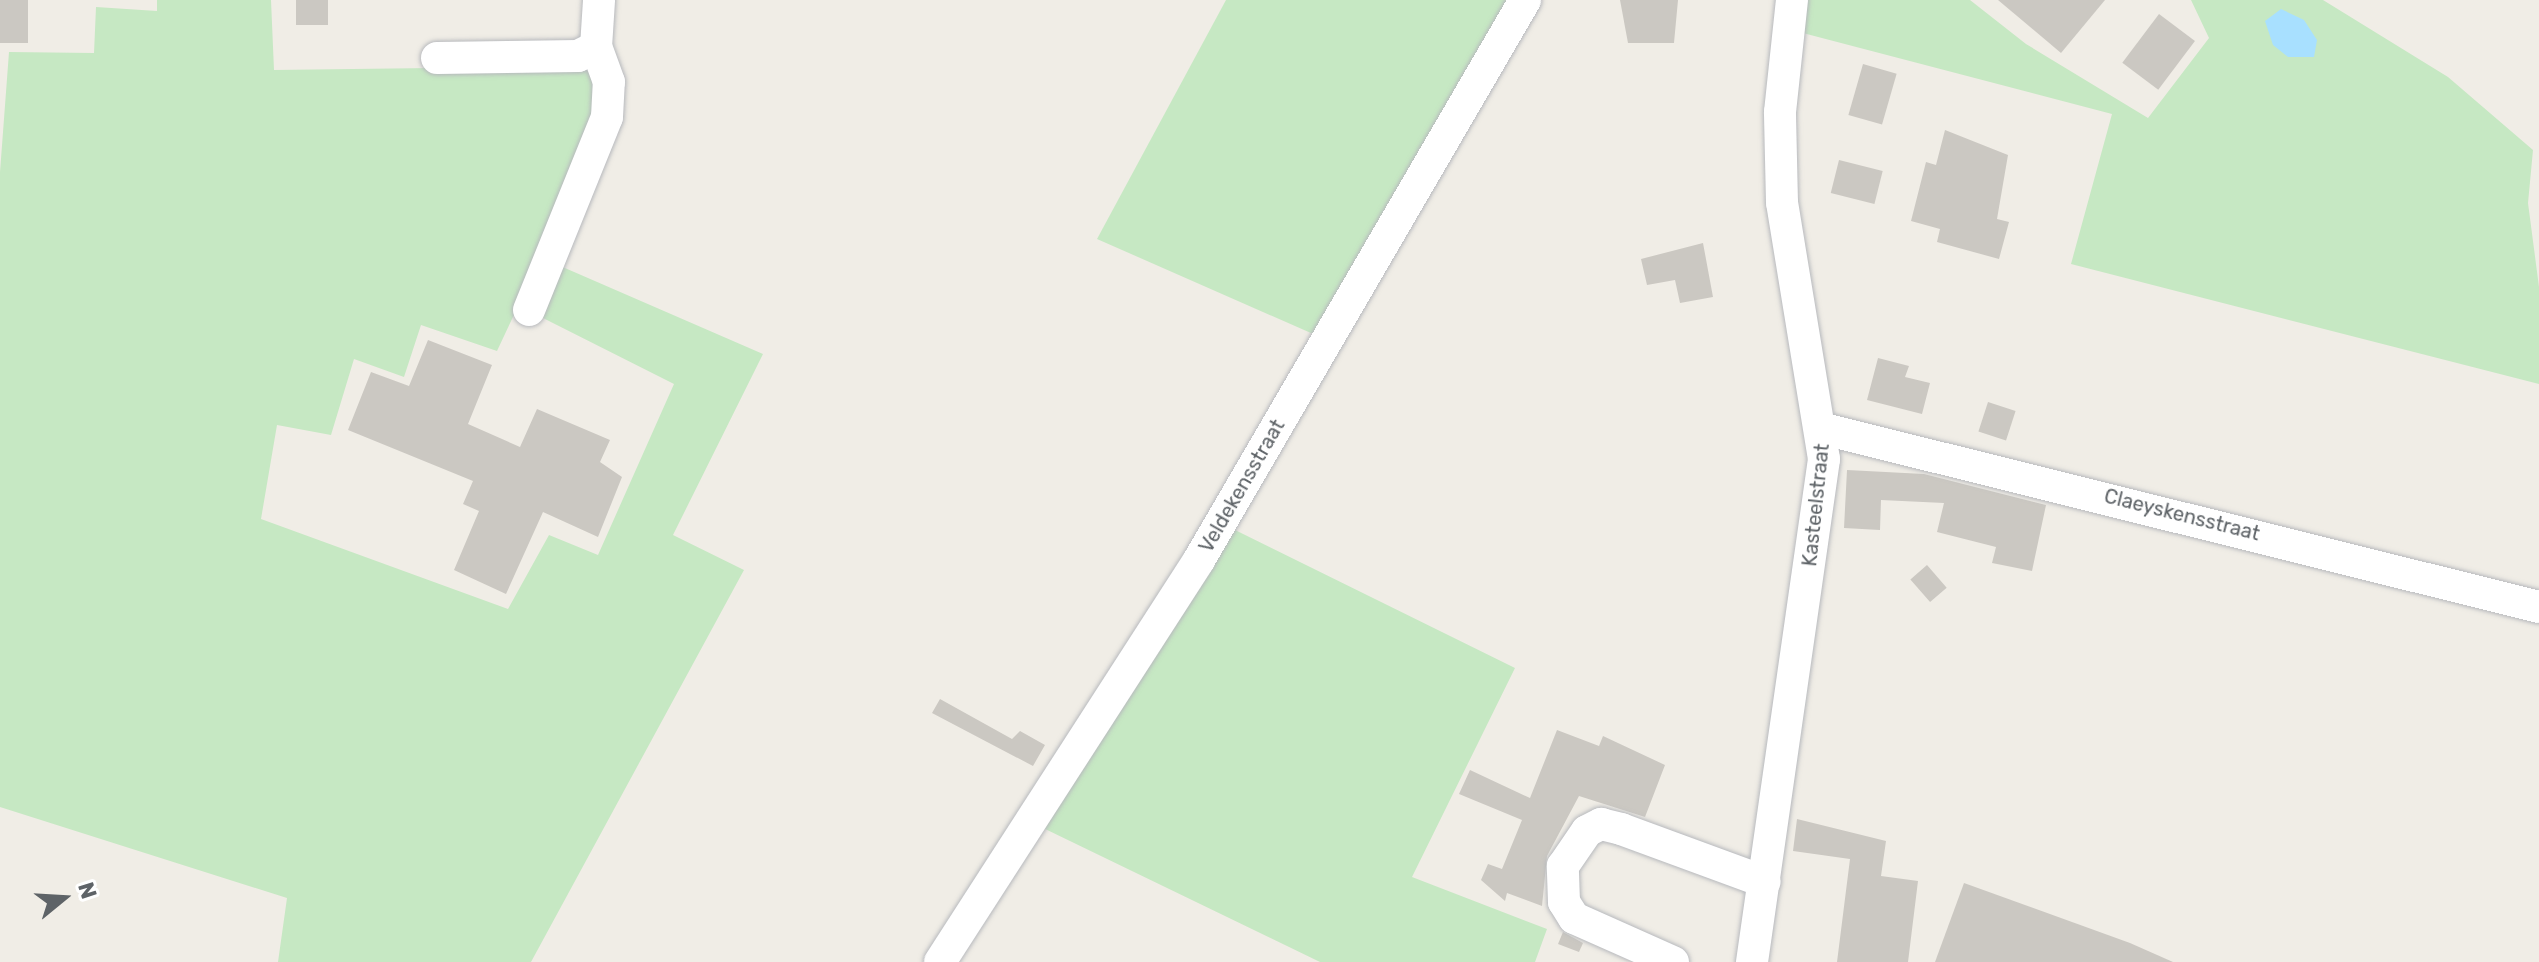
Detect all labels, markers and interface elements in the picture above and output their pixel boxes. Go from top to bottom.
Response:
street label: Veldekensstraat [1194,415,1290,557]
street label: Kasteelstraat [1798,442,1834,568]
street label: Claeyskensstraat [2102,484,2262,546]
north arrow [24,858,104,938]
text: N [72,879,103,902]

